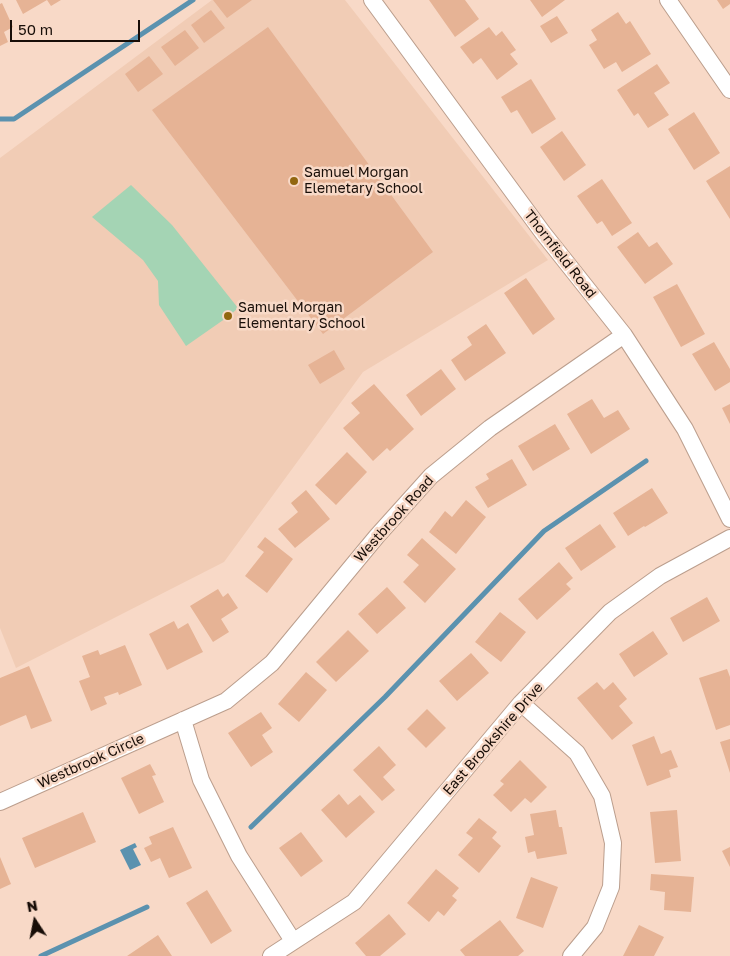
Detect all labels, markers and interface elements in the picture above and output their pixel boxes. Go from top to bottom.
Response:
scale bar [12,10,142,42]
text: 50 m [18,20,53,38]
place label: Samuel Morgan Elemetary School [304,165,423,198]
marker: Samuel Morgan Elemetary School [288,175,300,187]
street label: Thornfield Road [520,206,600,302]
place label: Samuel Morgan Elementary School [238,300,365,332]
marker: Samuel Morgan Elementary School [222,310,234,322]
street label: Westbrook Road [351,472,437,566]
street label: East Brookshire Drive [440,679,546,799]
street label: Westbrook Circle [35,730,147,792]
north arrow [10,896,60,946]
text: N [25,896,39,915]

